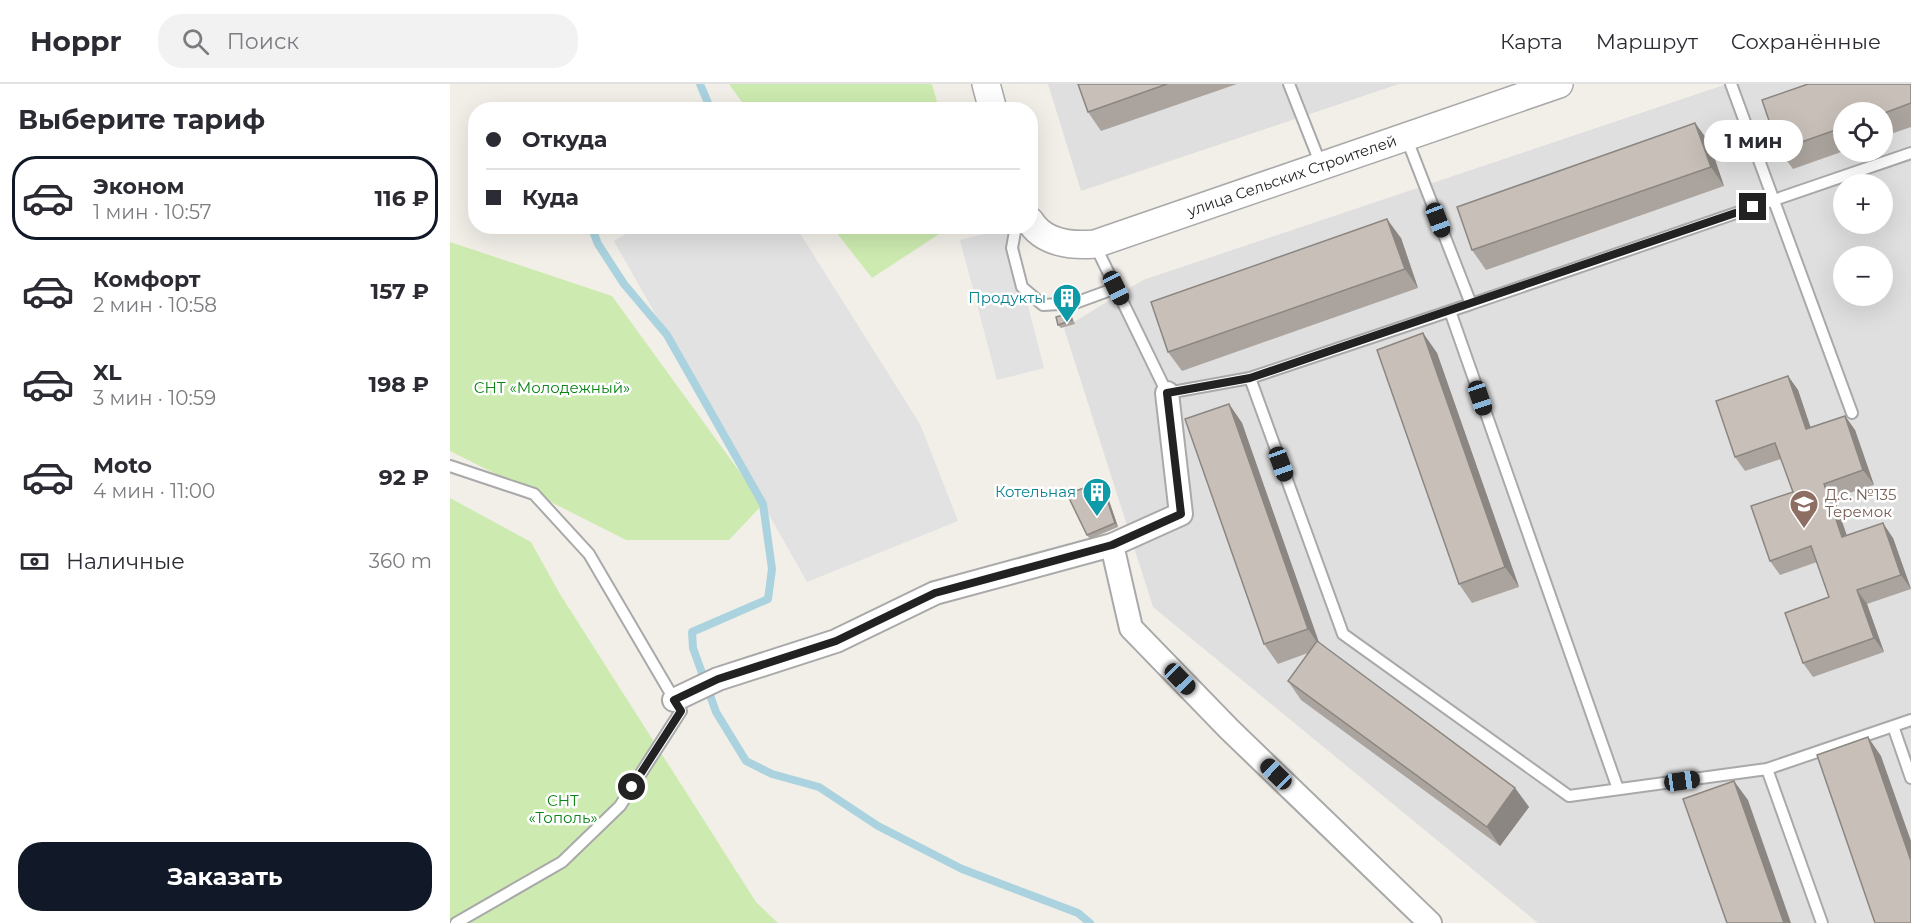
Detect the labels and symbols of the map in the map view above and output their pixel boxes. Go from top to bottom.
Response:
callout: 1 мин [1704,120,1802,162]
street label: улица Сельских Строителей [1184,131,1399,221]
route end [1739,193,1766,220]
car [1423,200,1453,240]
car [1100,268,1132,308]
building icon: Продукты [1051,282,1083,324]
place label: Продукты [968,288,1046,307]
park label: СНТ «Молодежный» [474,378,630,397]
car [1466,378,1494,418]
car [1266,444,1296,484]
building icon: Котельная [1081,476,1113,518]
place label: Котельная [995,482,1076,501]
place label: Д.с. №135 Теремок [1825,485,1896,521]
school or university icon: Д.с. №135 Теремок [1788,488,1820,530]
car [1161,660,1199,698]
car [1257,755,1295,793]
car [1663,770,1701,792]
route start [618,773,645,800]
park label: СНТ «Тополь» [528,791,598,827]

